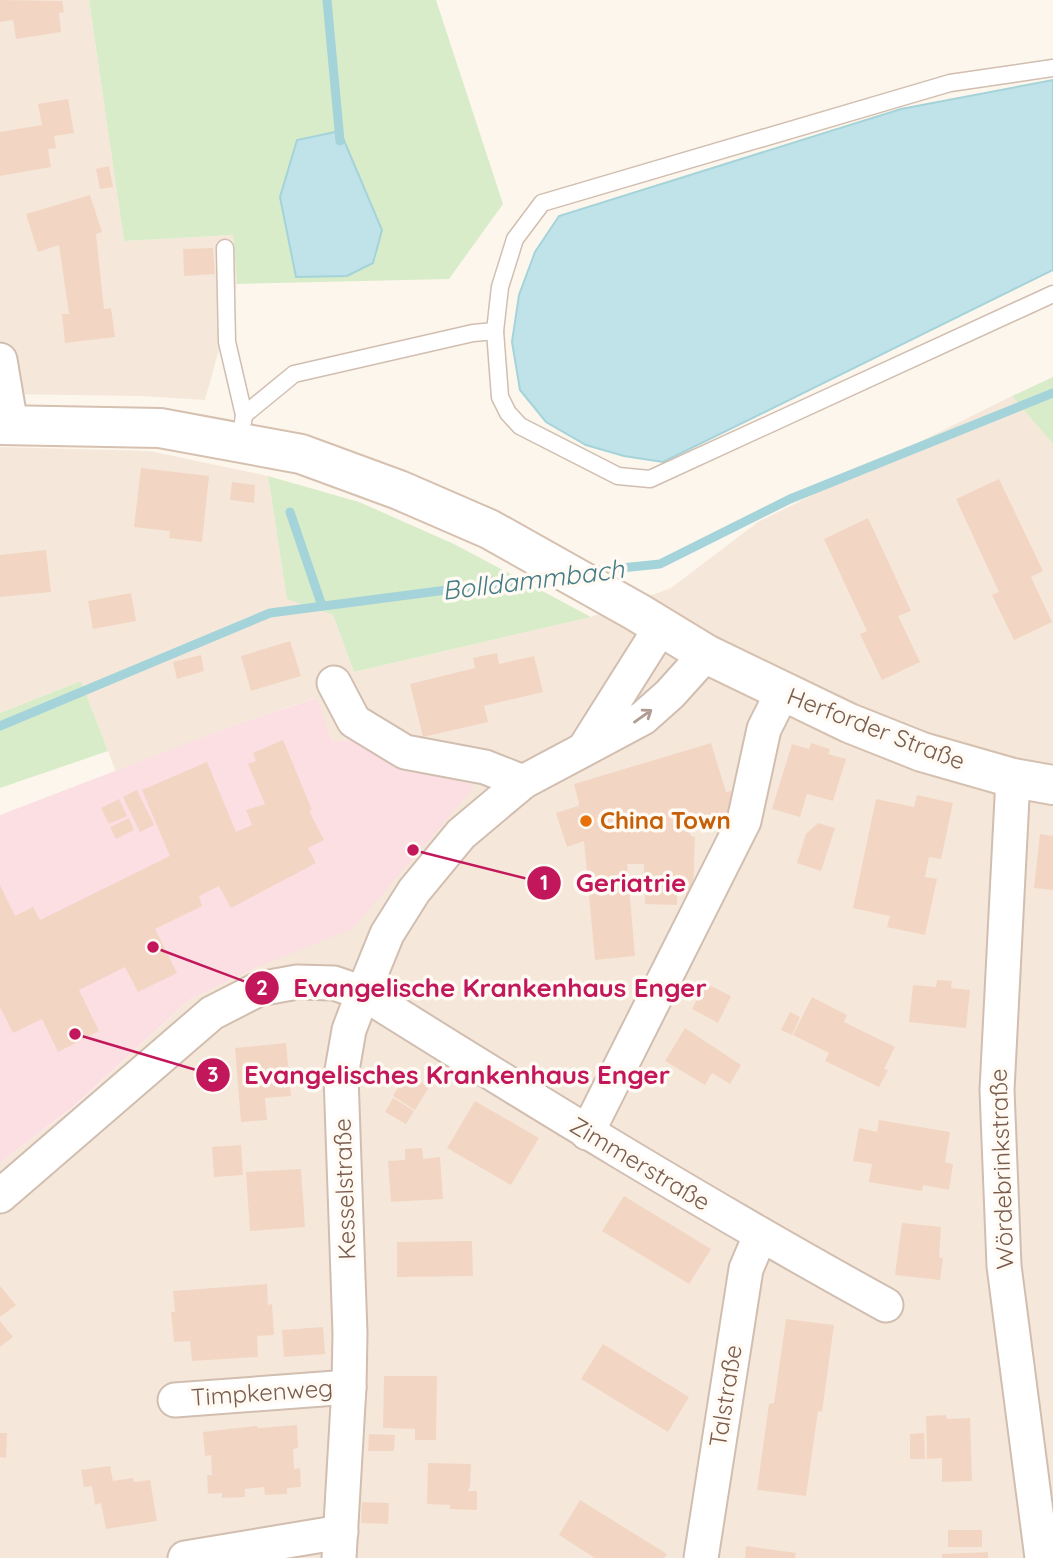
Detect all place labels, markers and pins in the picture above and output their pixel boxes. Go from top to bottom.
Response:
place label: China Town [600,805,731,835]
marker: China Town [578,813,594,829]
callout: Geriatrie [527,860,700,907]
callout: Evangelische Krankenhaus Enger [245,964,721,1011]
callout: Evangelisches Krankenhaus Enger [196,1051,684,1098]

